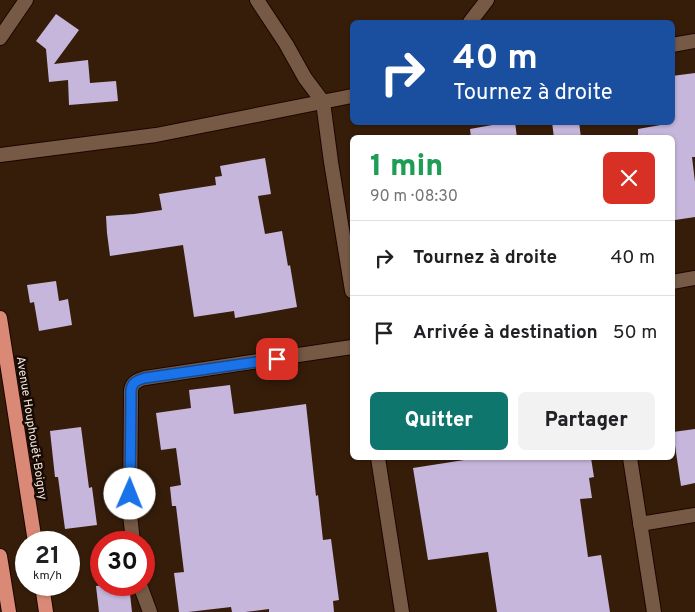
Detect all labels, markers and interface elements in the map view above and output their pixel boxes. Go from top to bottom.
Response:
text: 40 m [453,37,538,81]
icon: right [370,40,435,105]
text: Tournez à droite [453,80,613,107]
text: 1 min [370,149,443,186]
button: close [603,152,655,204]
text: 90 m · 08:30 [370,187,458,207]
icon: right [370,244,398,272]
text: Tournez à droite [413,246,557,270]
text: 40 m [610,246,655,270]
icon: arrive [370,319,398,347]
text: Arrivée à destination [413,321,598,345]
text: 50 m [613,321,657,345]
pin [256,338,298,380]
icon: arrive [263,345,291,373]
street label: Avenue Houphouët-Boigny [12,355,50,501]
button: Quitter [370,392,508,450]
button: Partager [518,392,655,450]
position arrow [103,467,155,519]
speed limit sign: 30 [90,531,155,596]
text: 21 [35,541,60,573]
text: km/h [33,568,62,584]

